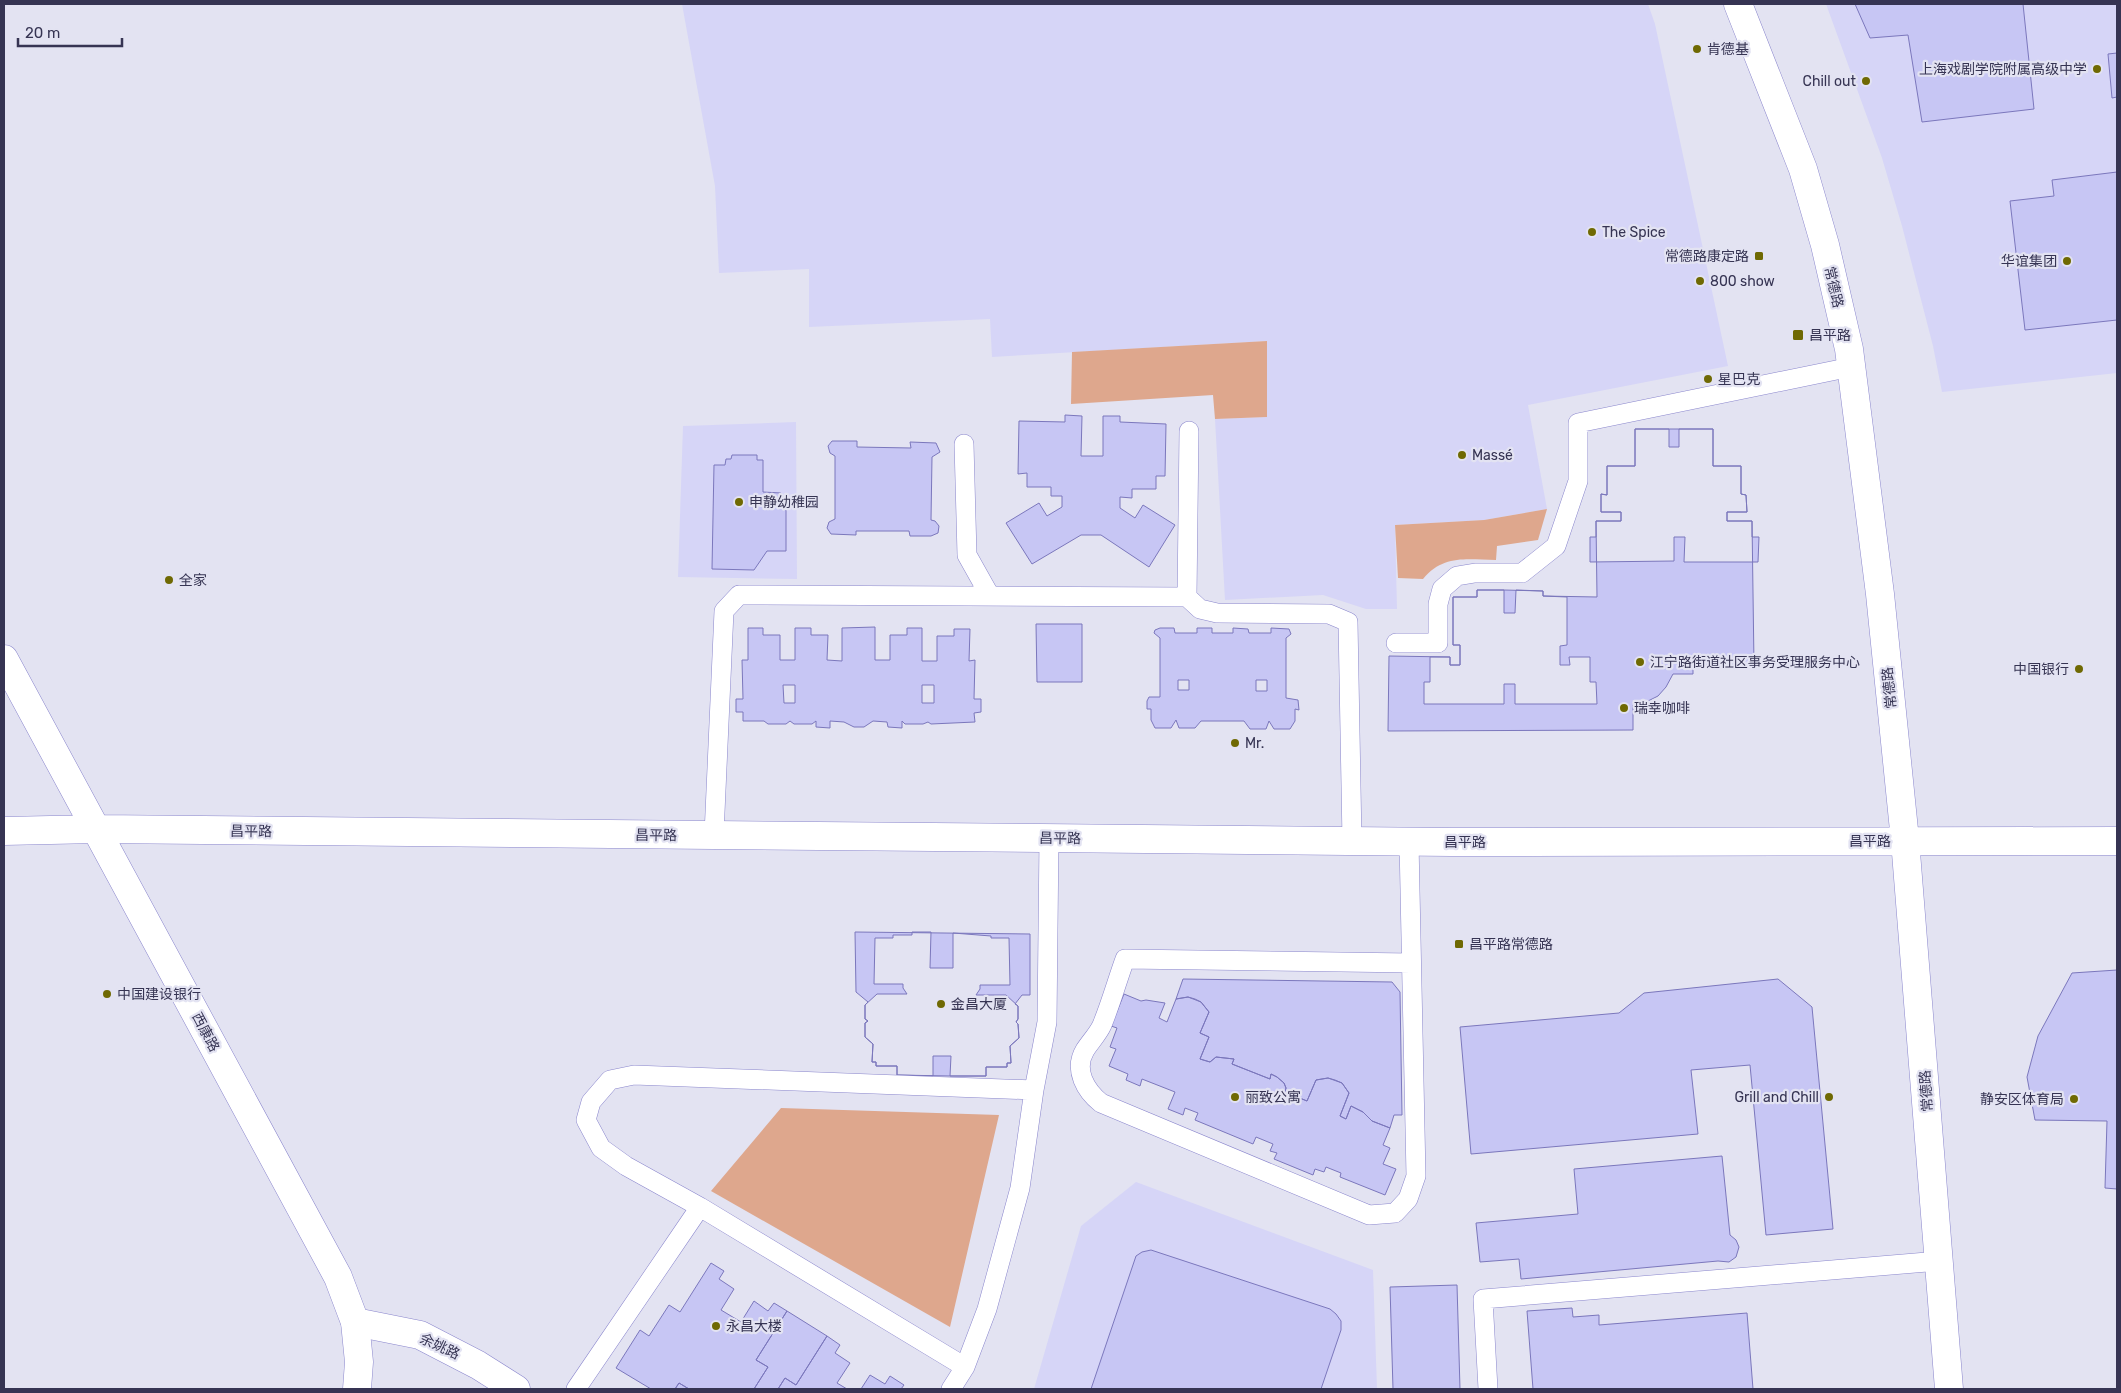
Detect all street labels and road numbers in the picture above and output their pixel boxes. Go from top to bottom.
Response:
street label: 常德路 [1821,265,1847,309]
street label: 常德路 [1879,666,1900,710]
street label: 昌平路 [230,823,272,840]
street label: 昌平路 [635,827,677,844]
street label: 昌平路 [1039,830,1081,847]
street label: 昌平路 [1849,833,1891,850]
street label: 昌平路 [1444,834,1486,851]
street label: 西康路 [188,1010,223,1055]
street label: 常德路 [1917,1069,1936,1113]
street label: 余姚路 [417,1330,462,1363]

